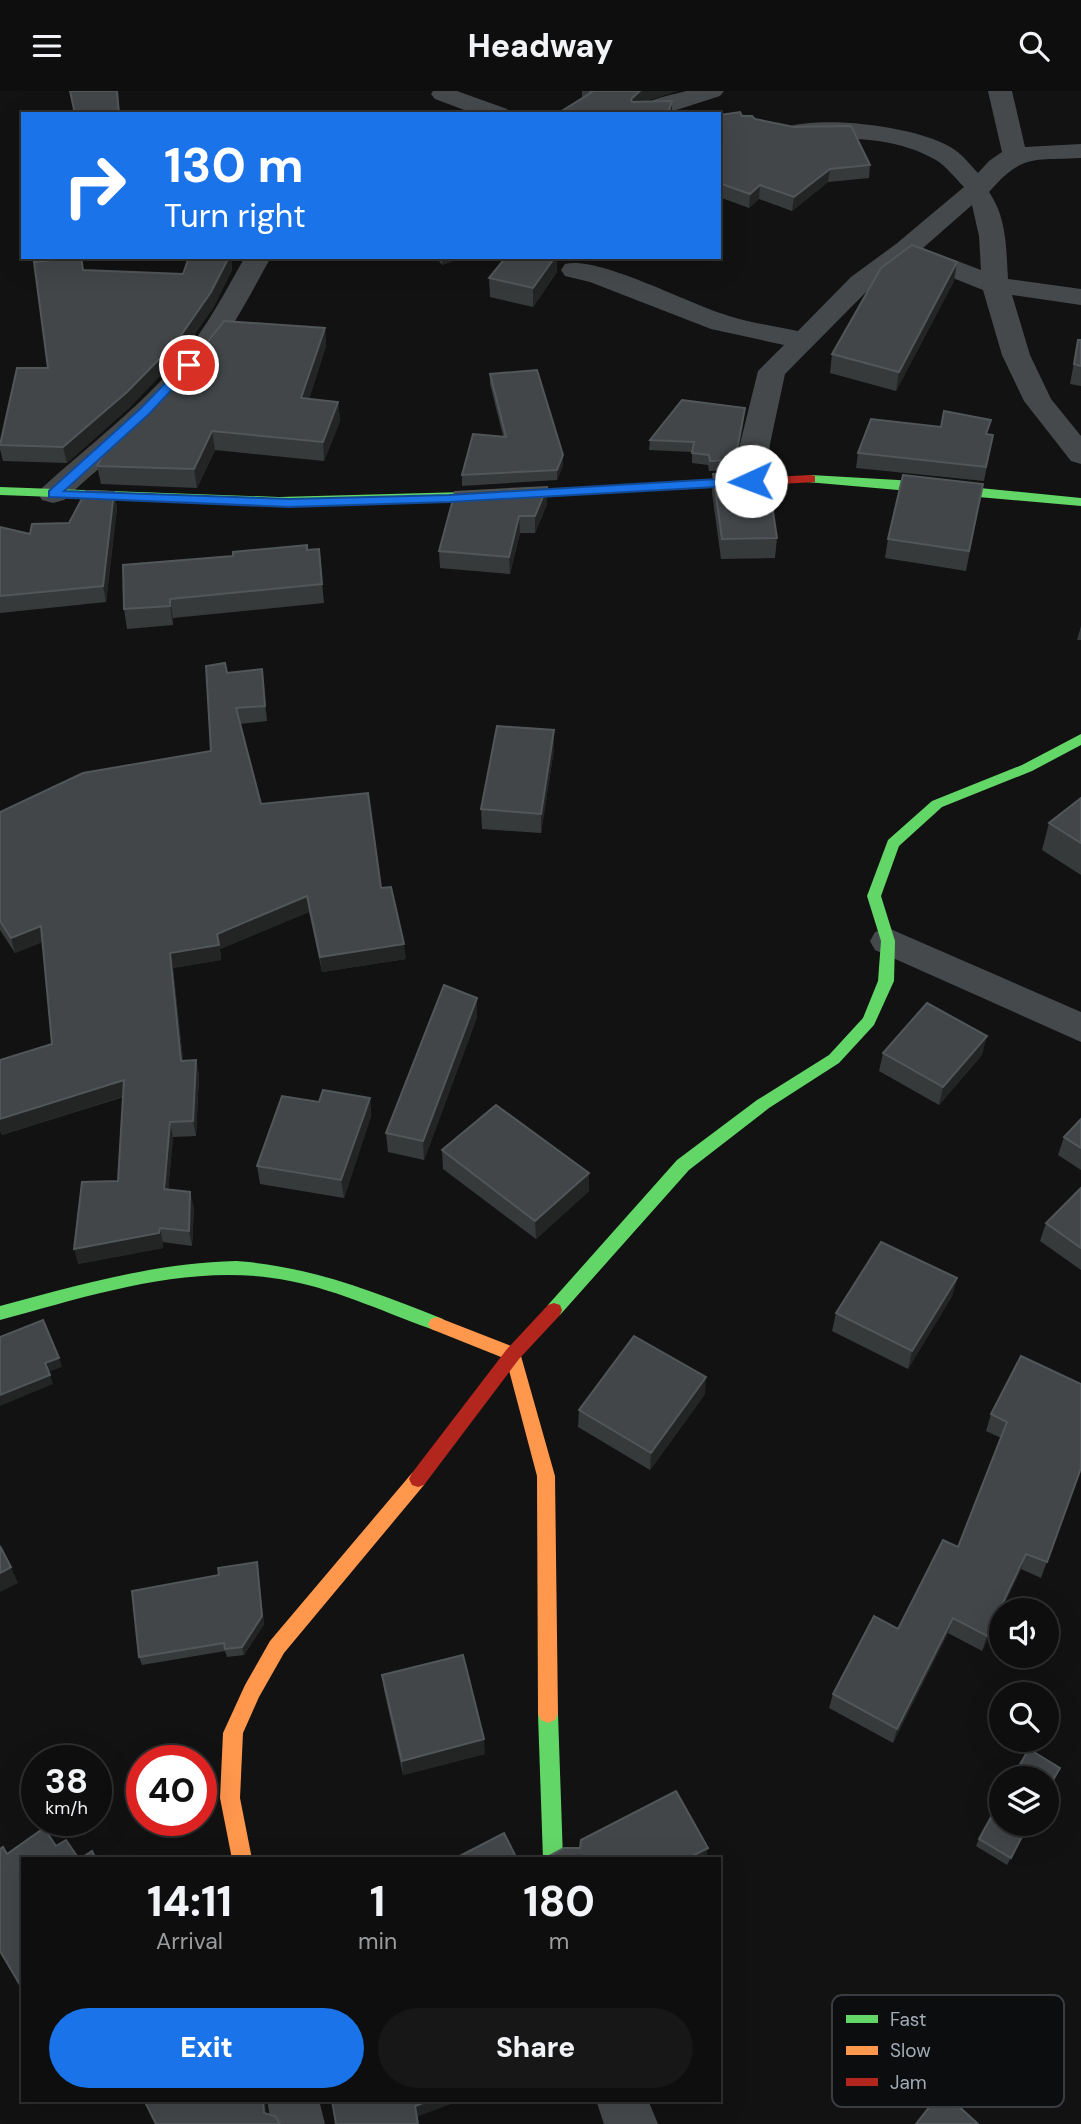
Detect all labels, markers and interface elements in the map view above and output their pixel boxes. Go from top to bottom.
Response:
text: Headway [468,25,613,67]
icon: menu [28,27,66,65]
icon: search [1015,27,1053,65]
text: 130 m [164,133,304,197]
icon: right [49,140,140,231]
text: Turn right [164,195,306,237]
pin [159,335,219,395]
icon: arrive [170,346,208,384]
position arrow [714,444,788,518]
map controls [989,1598,1059,1836]
button: sound [989,1598,1059,1668]
button: search [989,1682,1059,1752]
speed limit sign: 40 [126,1745,217,1836]
text: 38 [45,1758,88,1804]
button: layers [989,1766,1059,1836]
text: km/h [45,1796,88,1820]
text: 14:11 [147,1874,232,1929]
text: 1 [370,1874,385,1929]
text: 180 [523,1874,595,1929]
text: Arrival [156,1926,223,1956]
text: min [358,1926,397,1956]
text: m [549,1926,569,1956]
legend [832,1995,1064,2107]
text: Fast [890,2007,926,2032]
button: Exit [49,2008,364,2088]
button: Share [378,2008,693,2088]
text: Slow [890,2038,931,2063]
text: Jam [890,2070,927,2095]

